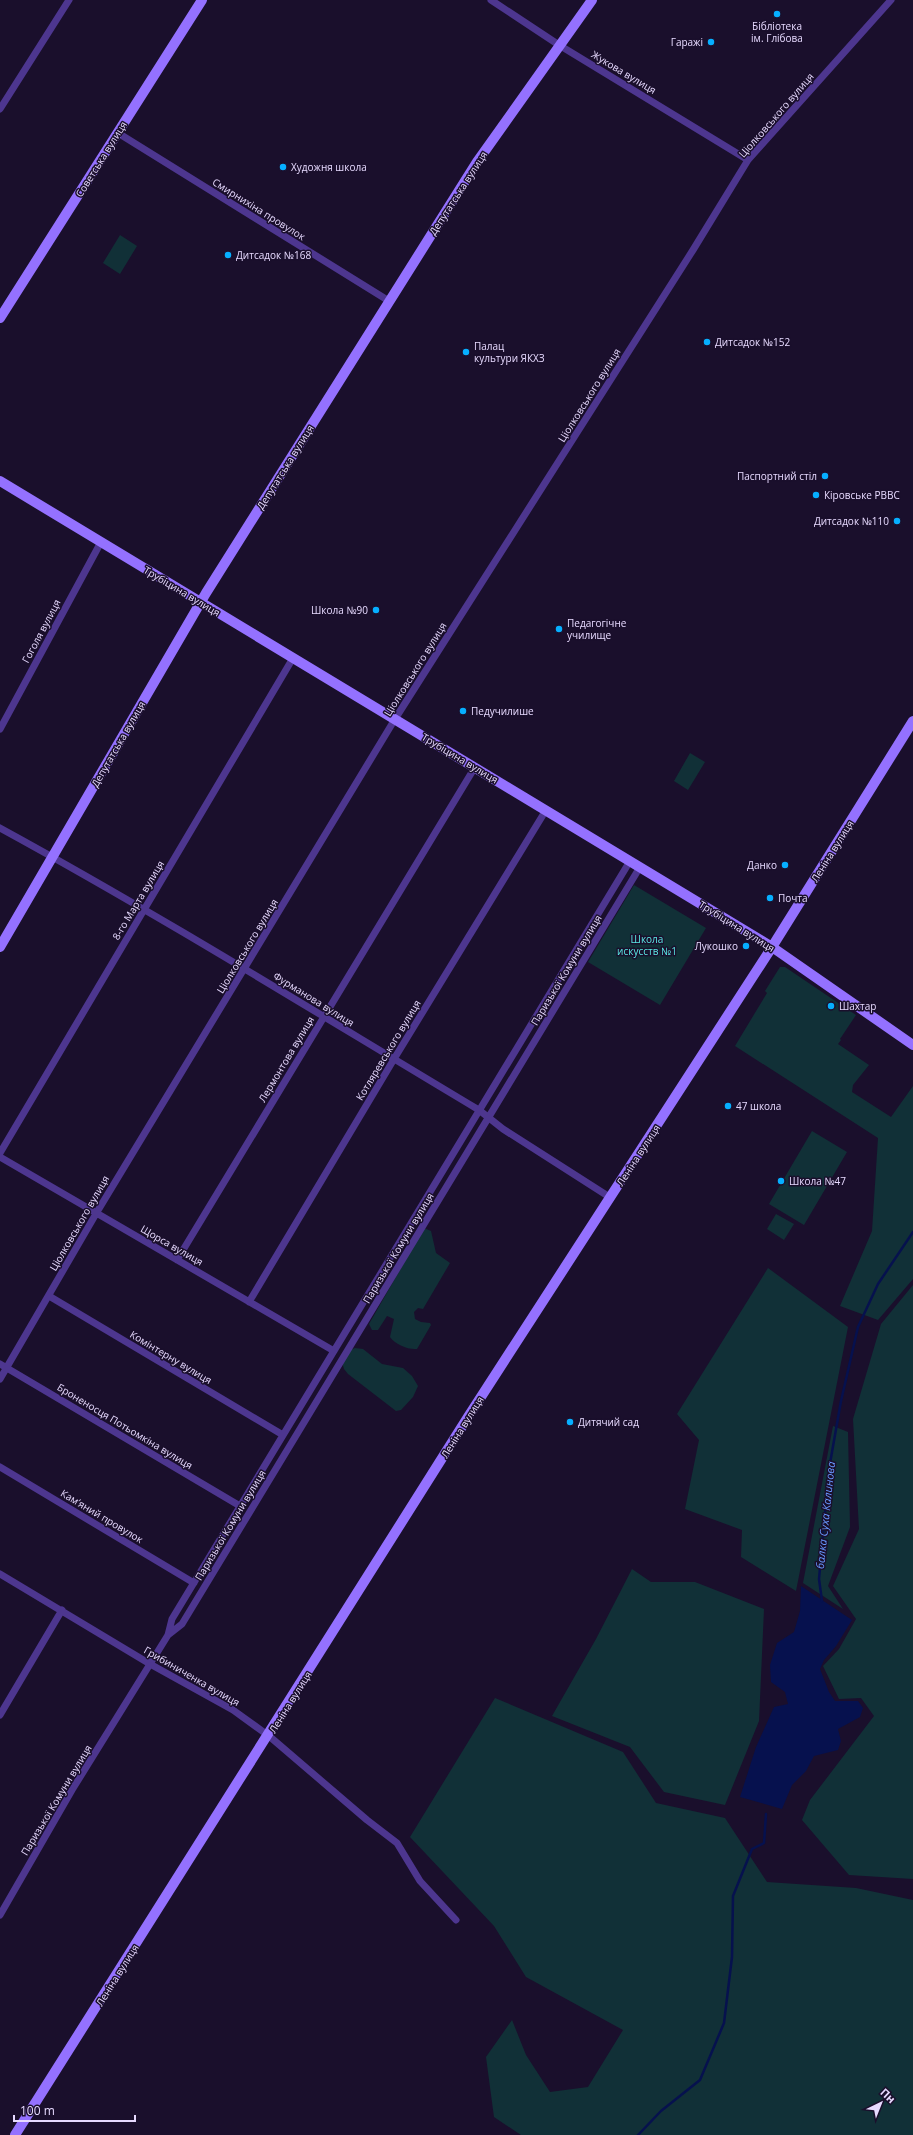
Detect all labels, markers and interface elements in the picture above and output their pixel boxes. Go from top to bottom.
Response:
marker: Бібліотека ім. Глібова [772,9,782,19]
place label: Бібліотека ім. Глібова [751,19,803,45]
place label: Гаражі [671,35,703,49]
marker: Гаражі [706,37,716,47]
street label: Жукова вулиця [589,47,659,97]
street label: Ціолковського вулиця [735,70,817,160]
street label: Советська вулиця [72,118,130,200]
street label: Депутатська вулиця [426,148,490,238]
place label: Художня школа [291,160,367,174]
marker: Художня школа [278,162,288,172]
street label: Смирнихіна провулок [210,175,309,244]
place label: Дитсадок №168 [236,248,311,262]
marker: Дитсадок №168 [223,250,233,260]
place label: Дитсадок №152 [715,335,790,349]
marker: Дитсадок №152 [702,337,712,347]
place label: Палац культури ЯКХЗ [474,339,545,365]
street label: Ціолковського вулиця [554,346,624,444]
marker: Палац культури ЯКХЗ [461,347,471,357]
street label: Депутатська вулиця [253,422,317,512]
place label: Паспортний стіл [737,469,817,483]
marker: Паспортний стіл [820,471,830,481]
place label: Кіровське РВВС [824,488,900,502]
marker: Кіровське РВВС [811,490,821,500]
place label: Дитсадок №110 [814,514,889,528]
marker: Дитсадок №110 [892,516,902,526]
street label: Трубіцина вулиця [141,563,223,619]
street label: Гоголя вулиця [18,597,64,665]
place label: Школа №90 [311,603,368,617]
marker: Школа №90 [371,605,381,615]
place label: Педагогічне училище [567,616,627,642]
street label: Ціолковського вулиця [380,620,450,718]
marker: Педагогічне училище [554,624,564,634]
street label: Депутатська вулиця [88,698,148,790]
place label: Педучилише [471,704,534,718]
marker: Педучилише [458,706,468,716]
street label: Трубіцина вулиця [419,730,501,786]
street label: Леніна вулиця [807,817,857,885]
street label: 8-го Марта вулиця [109,858,167,942]
place label: Данко [747,858,777,872]
marker: Данко [780,860,790,870]
place label: Почта [778,891,808,905]
marker: Почта [765,893,775,903]
street label: Ціолковського вулиця [213,896,281,996]
street label: Трубіцина вулиця [696,897,778,955]
street label: Паризької Комуни вулиця [527,912,605,1028]
park label: Школа искусств №1 [617,932,677,958]
place label: Лукошко [695,939,738,953]
marker: Лукошко [741,941,751,951]
street label: Фурманова вулиця [271,968,357,1030]
street label: Котляревського вулиця [352,997,424,1103]
place label: Шахтар [839,999,877,1013]
marker: Шахтар [826,1001,836,1011]
street label: Лермонтова вулиця [255,1014,317,1104]
place label: 47 школа [736,1099,781,1113]
marker: 47 школа [723,1101,733,1111]
street label: Леніна вулиця [613,1122,663,1188]
street label: Ціолковського вулиця [46,1173,112,1273]
place label: Школа №47 [789,1174,846,1188]
marker: Школа №47 [776,1176,786,1186]
street label: Паризької Комуни вулиця [359,1190,437,1306]
street label: Щорса вулиця [138,1221,206,1269]
street label: Комінтерну вулиця [127,1327,215,1387]
street label: Броненосця Потьомкіна вулиця [55,1380,195,1472]
street label: Леніна вулиця [437,1393,487,1461]
place label: Дитячий сад [578,1415,639,1429]
marker: Дитячий сад [565,1417,575,1427]
water label: балка Суха Калинова [812,1461,838,1569]
street label: Паризької Комуни вулиця [191,1467,269,1583]
street label: Кам’яний провулок [58,1486,147,1547]
street label: Грибиниченка вулиця [141,1643,243,1709]
street label: Леніна вулиця [265,1668,315,1736]
street label: Паризької Комуни вулиця [17,1742,95,1858]
street label: Леніна вулиця [92,1941,142,2009]
north arrow [861,2083,901,2123]
text: Пн [877,2085,899,2106]
scale bar [14,2097,135,2123]
text: 100 m [20,2102,55,2119]

